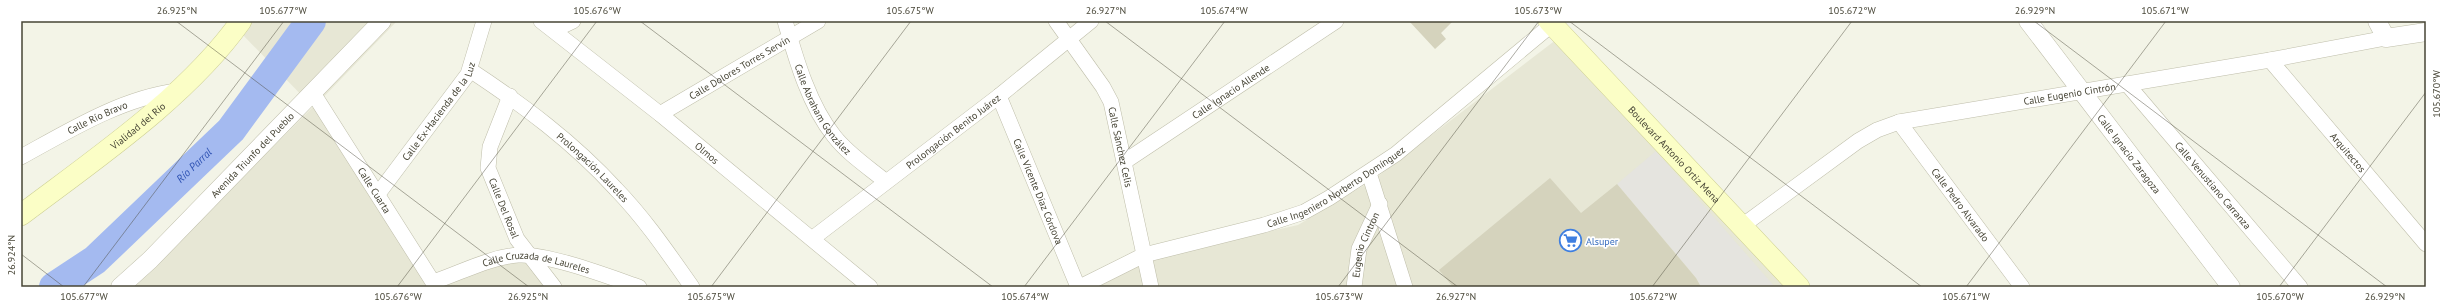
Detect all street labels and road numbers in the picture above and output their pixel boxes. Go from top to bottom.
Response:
street label: Calle Dolores Torres Servín [687,33,792,102]
street label: Calle Ex-Hacienda de la Luz [399,60,478,163]
street label: Calle Ignacio Allende [1190,61,1272,122]
street label: Calle Abraham González [792,62,854,158]
street label: Calle Eugenio Cintrón [2023,80,2117,108]
street label: Prolongación Benito Juárez [903,91,1003,172]
street label: Calle Río Bravo [65,98,129,137]
street label: Vialidad del Río [107,100,168,153]
street label: Boulevard Antonio Ortiz Mena [1625,103,1723,206]
street label: Calle Sánchez Celis [1105,106,1135,188]
street label: Avenida Triunfo del Pueblo [208,110,297,201]
street label: Calle Ignacio Zaragoza [2094,112,2163,196]
street label: Prolongación Laureles [554,130,631,205]
street label: Arquitectos [2327,130,2368,175]
street label: Calle Vicente Díaz Córdova [1010,136,1066,246]
street label: Olmos [692,139,721,167]
street label: Calle Venustiano Carranza [2172,139,2254,232]
street label: Calle Ingeniero Norberto Domínguez [1265,143,1408,231]
street label: Calle Cuarta [355,165,394,216]
street label: Calle Pedro Alvarado [1928,165,1992,244]
street label: Calle Del Rosal [486,176,522,240]
street label: Eugenio Cintron [1349,210,1382,278]
street label: Calle Cruzada de Laureles [481,249,592,277]

